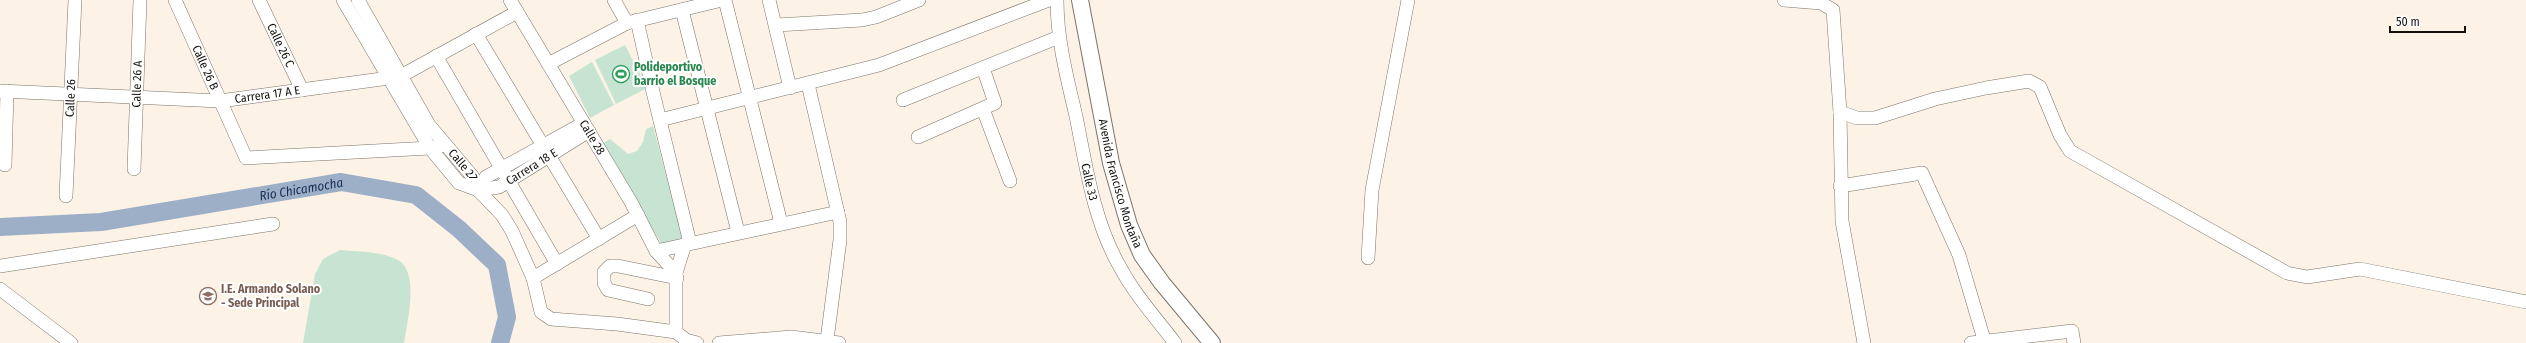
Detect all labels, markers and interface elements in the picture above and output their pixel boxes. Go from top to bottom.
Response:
scale bar [2390,8,2465,34]
text: 50 m [2396,15,2420,29]
street label: Calle 26 C [264,21,297,69]
street label: Calle 26 B [189,43,222,92]
street label: Calle 26 A [129,60,145,108]
place label: Polideportivo barrio el Bosque [634,60,716,88]
sports icon: Polideportivo barrio el Bosque [611,64,631,84]
street label: Calle 26 [63,79,78,117]
street label: Carrera 17 A E [234,83,301,106]
street label: Calle 28 [576,117,608,157]
street label: Avenida Francisco Montaña [1096,118,1145,250]
street label: Carrera 18 E [503,145,560,188]
street label: Calle 27 [445,146,481,182]
street label: Calle 33 [1078,162,1100,202]
water label: Río Chicamocha [258,175,344,203]
place label: I.E. Armando Solano - Sede Principal [221,282,321,310]
school or university icon: I.E. Armando Solano - Sede Principal [198,286,218,306]

